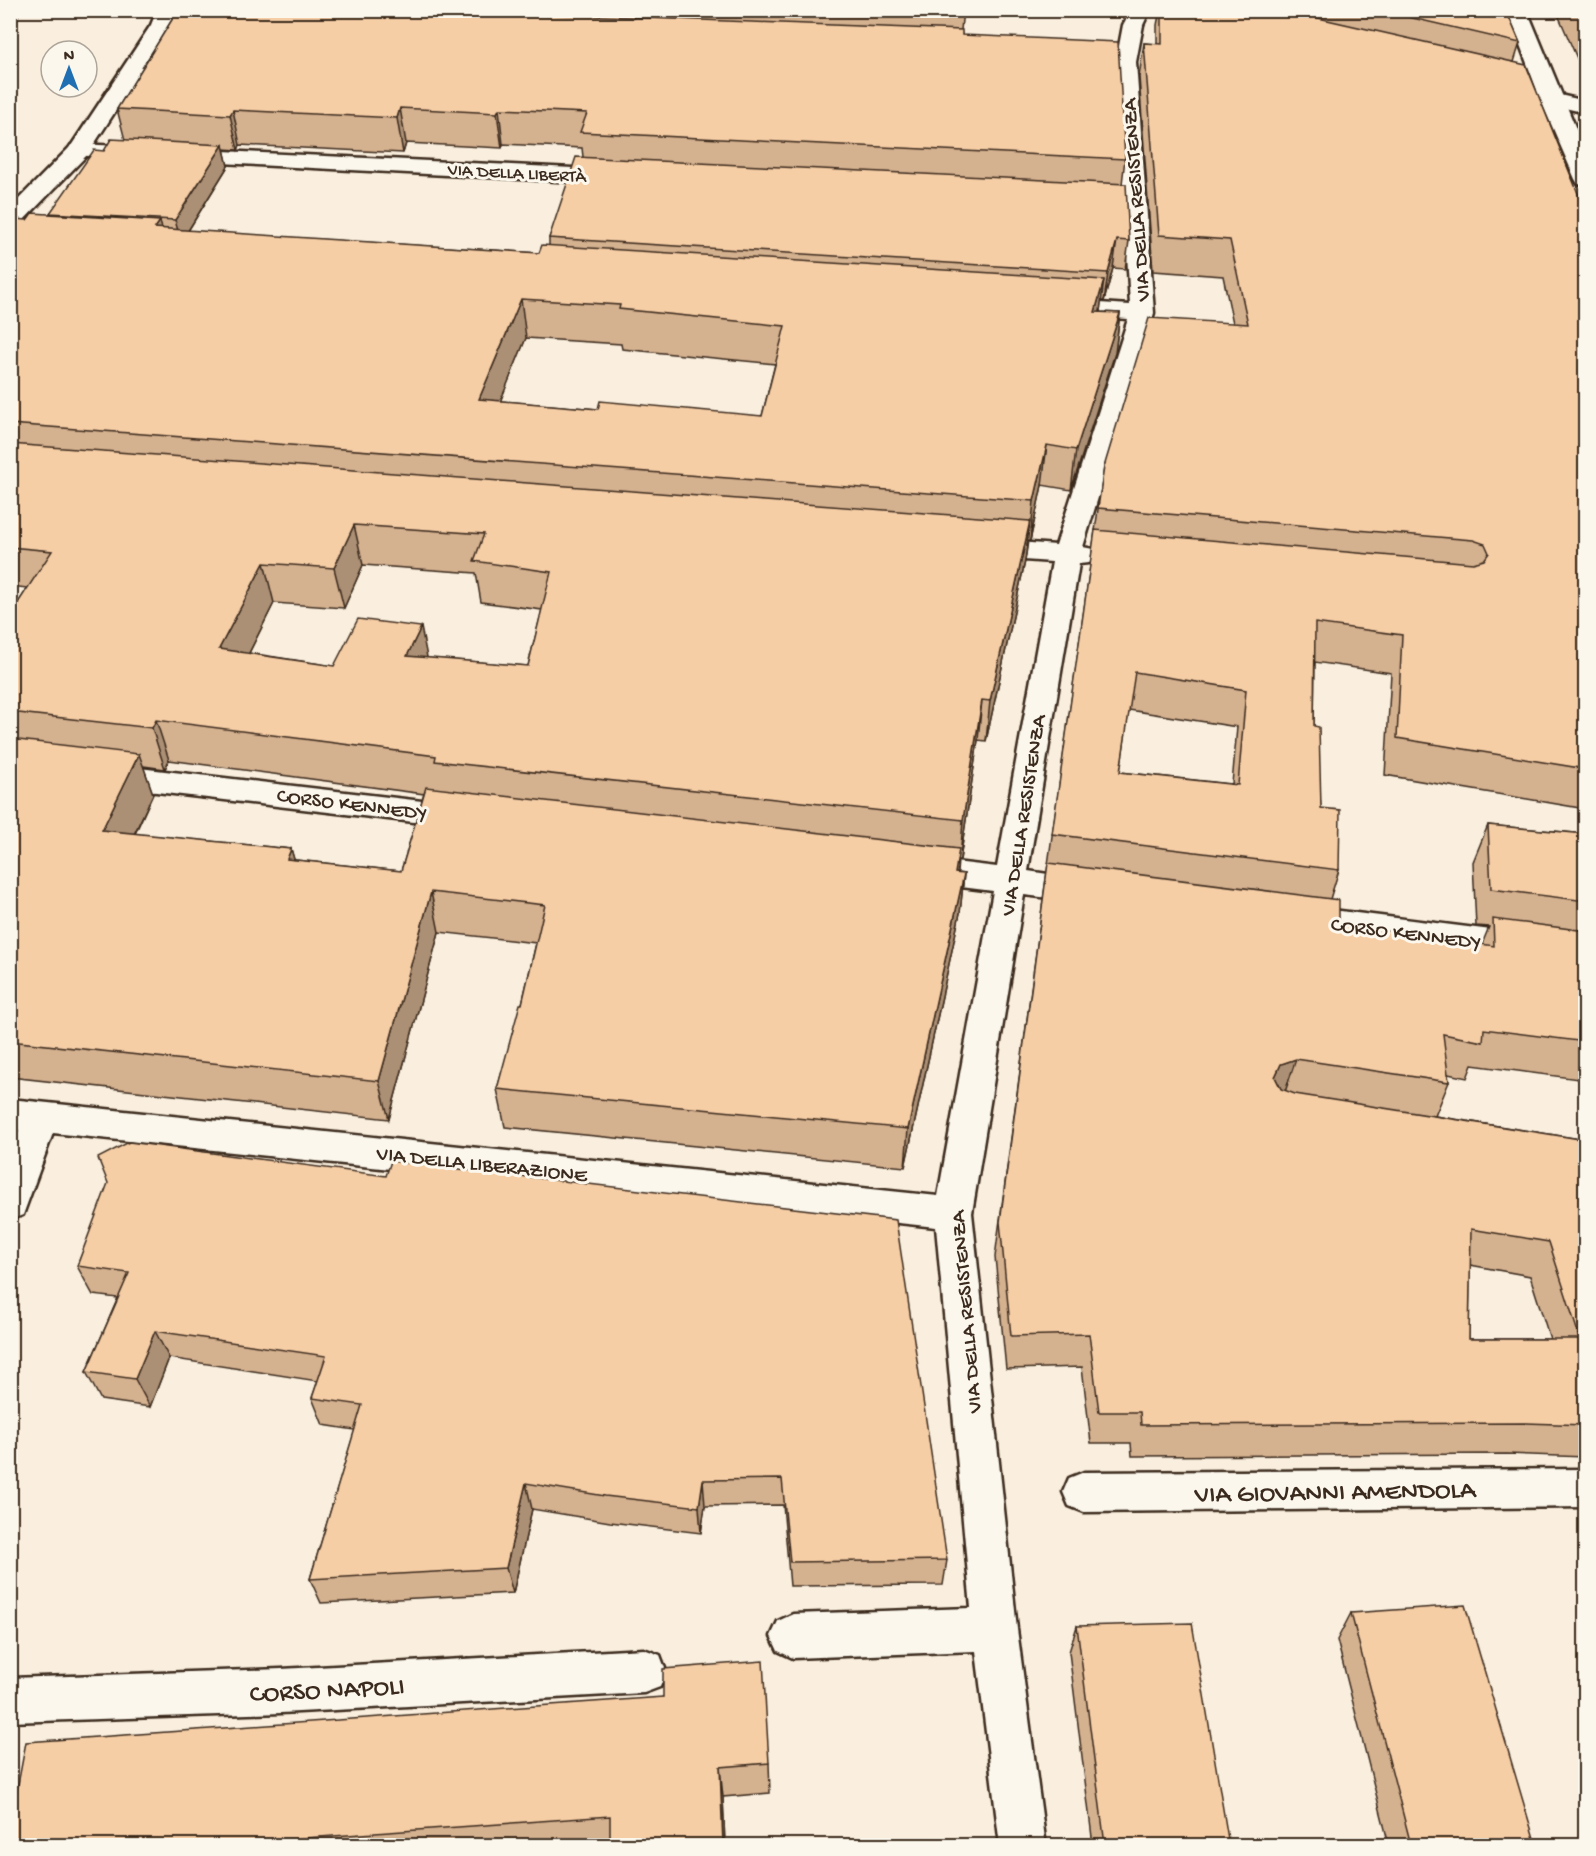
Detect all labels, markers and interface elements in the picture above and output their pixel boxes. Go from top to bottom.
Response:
north arrow [39,39,99,99]
text: N [64,48,75,67]
street label: VIA DELLA RESISTENZA [1119,96,1158,303]
street label: VIA DELLA LIBERTÀ [446,159,588,189]
street label: VIA DELLA RESISTENZA [997,712,1054,919]
street label: CORSO KENNEDY [275,785,428,828]
street label: CORSO KENNEDY [1329,914,1482,957]
street label: VIA DELLA LIBERAZIONE [374,1143,589,1190]
street label: VIA DELLA RESISTENZA [947,1208,990,1415]
street label: VIA GIOVANNI AMENDOLA [1194,1477,1477,1512]
street label: CORSO NAPOLI [249,1673,406,1712]

